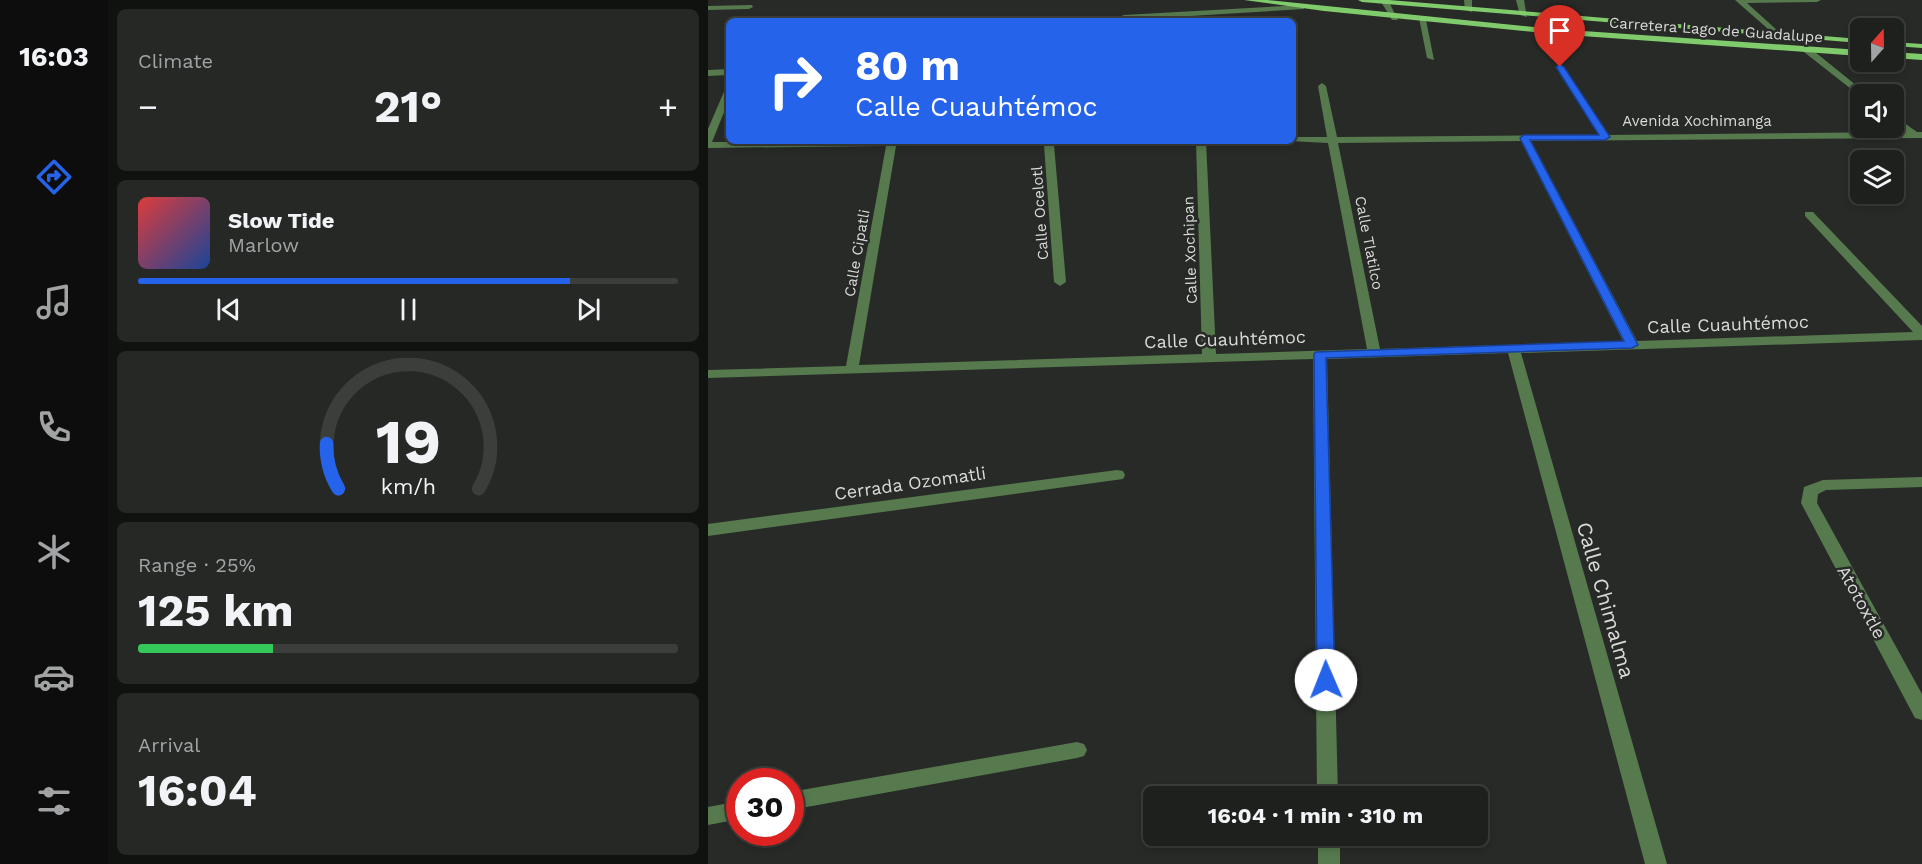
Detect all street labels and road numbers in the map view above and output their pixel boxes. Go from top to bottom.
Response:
street label: Carretera Lago de Guadalupe [1608,14,1824,46]
street label: Avenida Xochimanga [1622,112,1772,130]
street label: Calle Ocelotl [1028,165,1052,261]
street label: Calle Tlatilco [1351,195,1387,291]
street label: Calle Xochipan [1179,196,1201,304]
street label: Calle Cipatli [840,208,874,298]
street label: Calle Cuauhtémoc [1647,311,1809,337]
street label: Calle Cuauhtémoc [1144,326,1306,352]
street label: Cerrada Ozomatli [833,462,987,504]
street label: Calle Chimalma [1572,519,1640,681]
street label: Atotoxtle [1833,562,1891,642]

